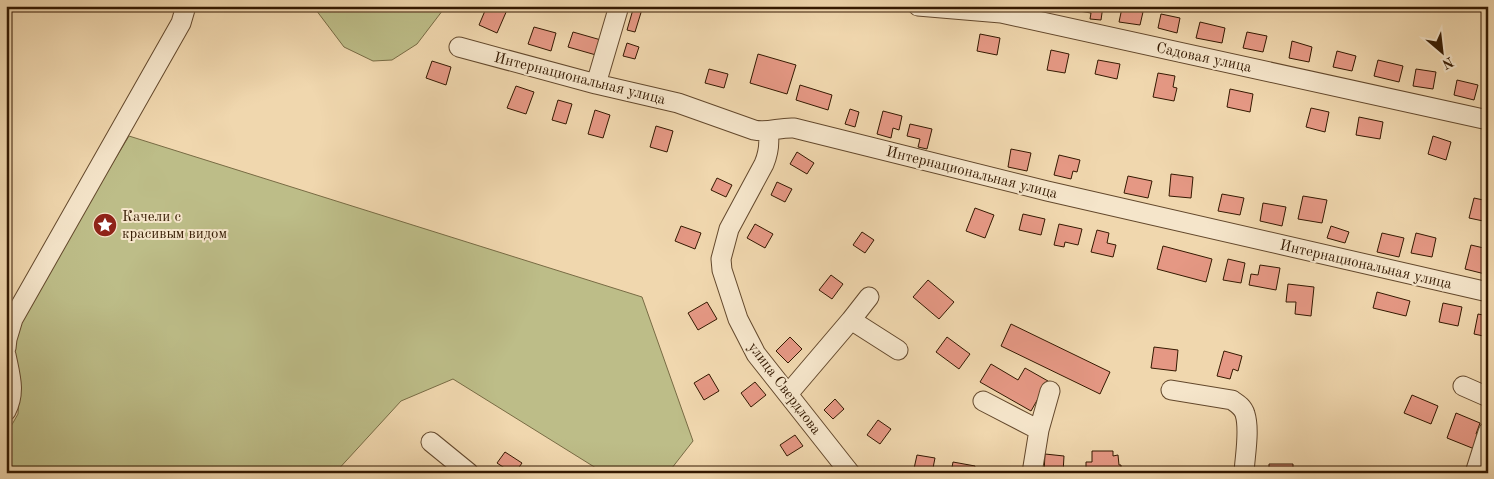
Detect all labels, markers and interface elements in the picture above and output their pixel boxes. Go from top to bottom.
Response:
north arrow [1416,28,1466,78]
street label: Садовая улица [1155,41,1253,76]
street label: Интернациональная улица [492,51,668,108]
text: N [1439,54,1456,71]
street label: Интернациональная улица [884,145,1060,202]
place label: Качели с красивым видом [122,210,228,242]
place icon: Качели с красивым видом [92,212,118,238]
street label: Интернациональная улица [1278,238,1454,293]
street label: улица Свердлова [744,340,824,438]

